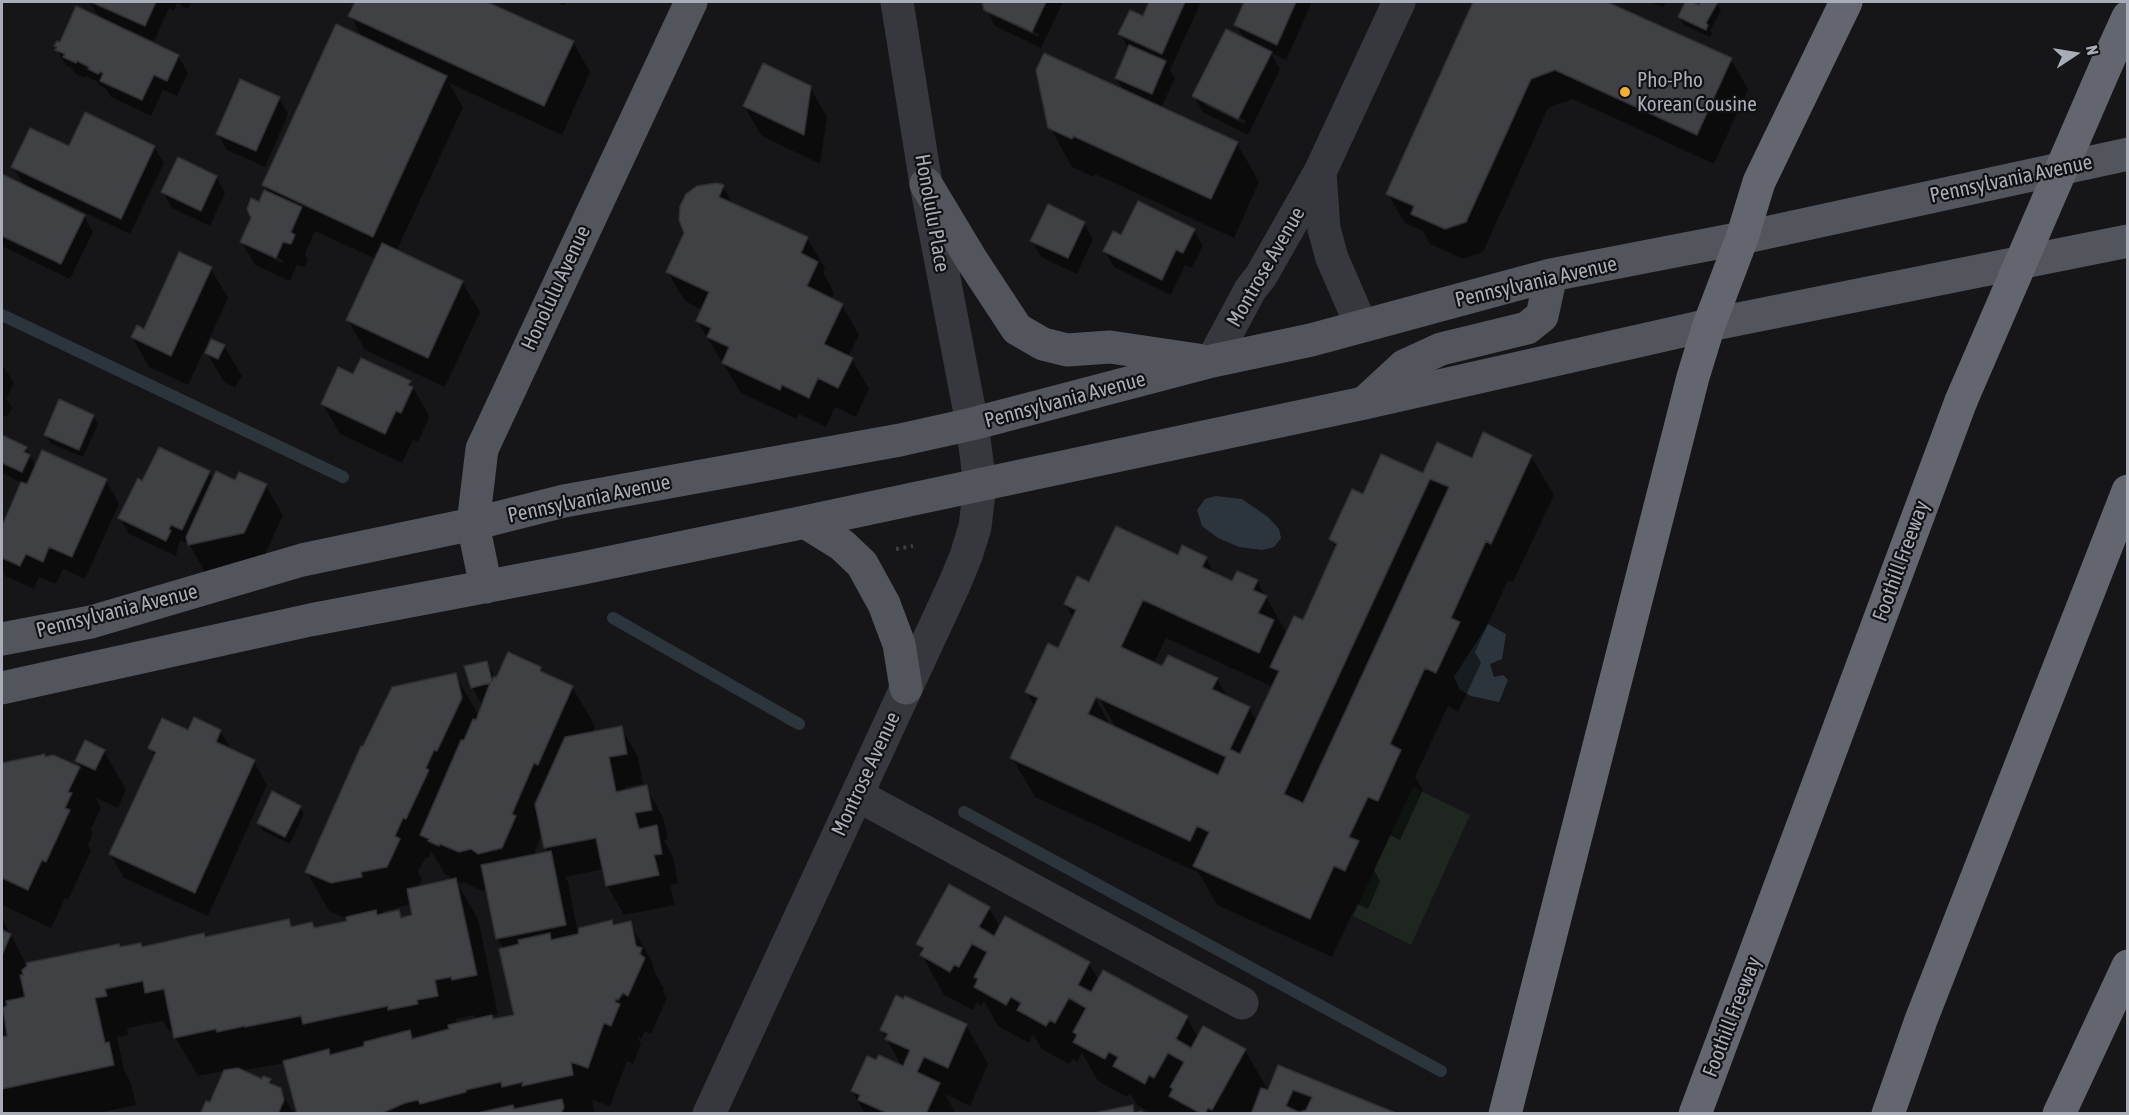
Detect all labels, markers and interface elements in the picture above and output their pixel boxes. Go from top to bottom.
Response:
north arrow [2045,24,2105,84]
text: N [2083,44,2102,57]
place label: Pho-Pho Korean Cousine [1637,67,1757,117]
marker: Pho-Pho Korean Cousine [1618,85,1632,99]
street label: Pennsylvania Avenue [1927,149,2095,209]
street label: Honolulu Place [909,152,955,274]
street label: Montrose Avenue [1222,203,1310,331]
street label: Honolulu Avenue [516,222,596,354]
street label: Pennsylvania Avenue [1453,251,1619,313]
street label: Pennsylvania Avenue [982,366,1148,434]
street label: Pennsylvania Avenue [505,469,673,529]
street label: Foothill Freeway [1868,497,1934,625]
street label: Pennsylvania Avenue [34,579,200,643]
street label: Montrose Avenue [826,708,906,840]
street label: Foothill Freeway [1698,953,1766,1081]

